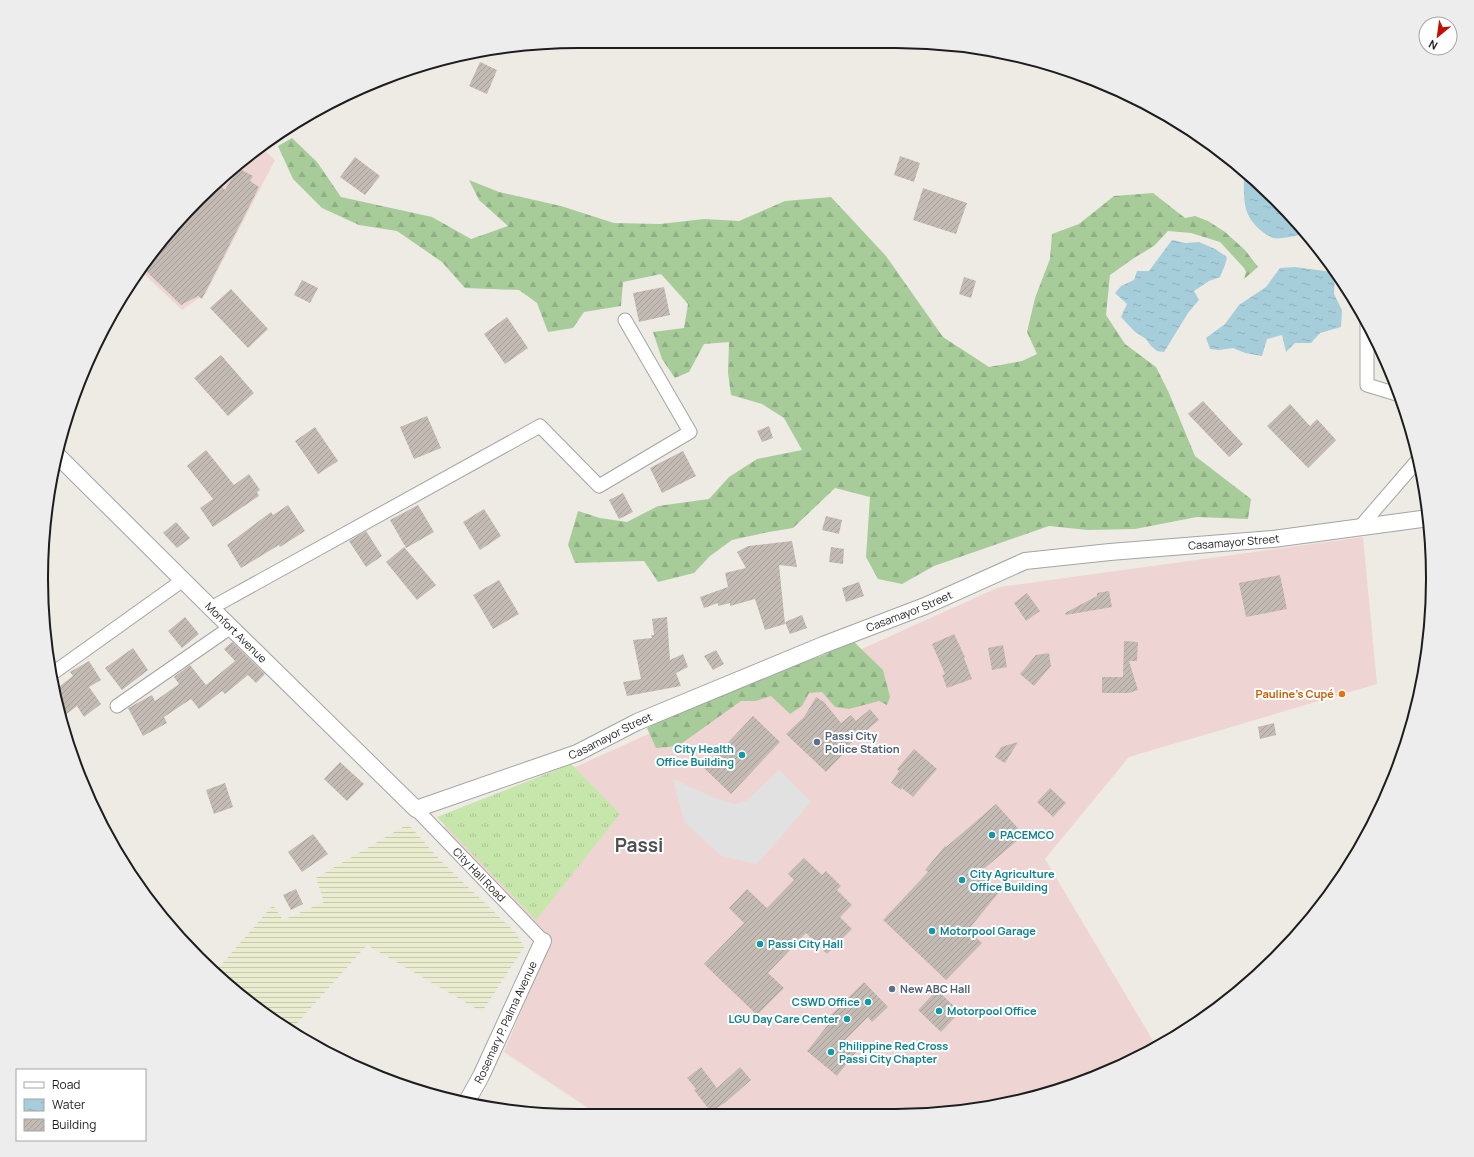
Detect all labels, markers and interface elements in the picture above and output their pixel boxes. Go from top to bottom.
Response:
north arrow [1418,16,1458,56]
text: N [1426,37,1440,54]
street label: Casamayor Street [1187,530,1280,553]
street label: Casamayor Street [864,587,954,635]
street label: Monfort Avenue [202,598,271,666]
place label: Pauline's Cupé [1256,686,1334,701]
marker: Pauline's Cupé [1337,689,1347,699]
street label: Casamayor Street [566,709,654,762]
place label: Passi City Police Station [825,728,900,756]
marker: Passi City Police Station [812,737,822,747]
place label: City Health Office Building [656,741,734,769]
marker: City Health Office Building [737,750,747,760]
place label: PACEMCO [1000,827,1054,842]
marker: PACEMCO [987,830,997,840]
district label: Passi [615,832,663,858]
street label: City Hall Road [450,844,509,905]
place label: City Agriculture Office Building [970,866,1055,894]
marker: City Agriculture Office Building [957,875,967,885]
place label: Motorpool Garage [940,923,1036,938]
marker: Motorpool Garage [927,926,937,936]
place label: Passi City Hall [768,936,843,951]
marker: Passi City Hall [755,939,765,949]
street label: Rosemary P. Palma Avenue [470,958,540,1086]
place label: New ABC Hall [900,981,970,996]
marker: New ABC Hall [887,984,897,994]
place label: CSWD Office [792,994,860,1009]
marker: CSWD Office [863,997,873,1007]
place label: Motorpool Office [947,1003,1037,1018]
marker: Motorpool Office [934,1006,944,1016]
place label: LGU Day Care Center [729,1011,840,1026]
marker: LGU Day Care Center [842,1014,852,1024]
place label: Philippine Red Cross Passi City Chapter [839,1038,948,1066]
marker: Philippine Red Cross Passi City Chapter [826,1047,836,1057]
legend [16,1069,146,1141]
text: Road [52,1076,80,1093]
text: Water [52,1096,86,1113]
text: Building [52,1116,96,1133]

